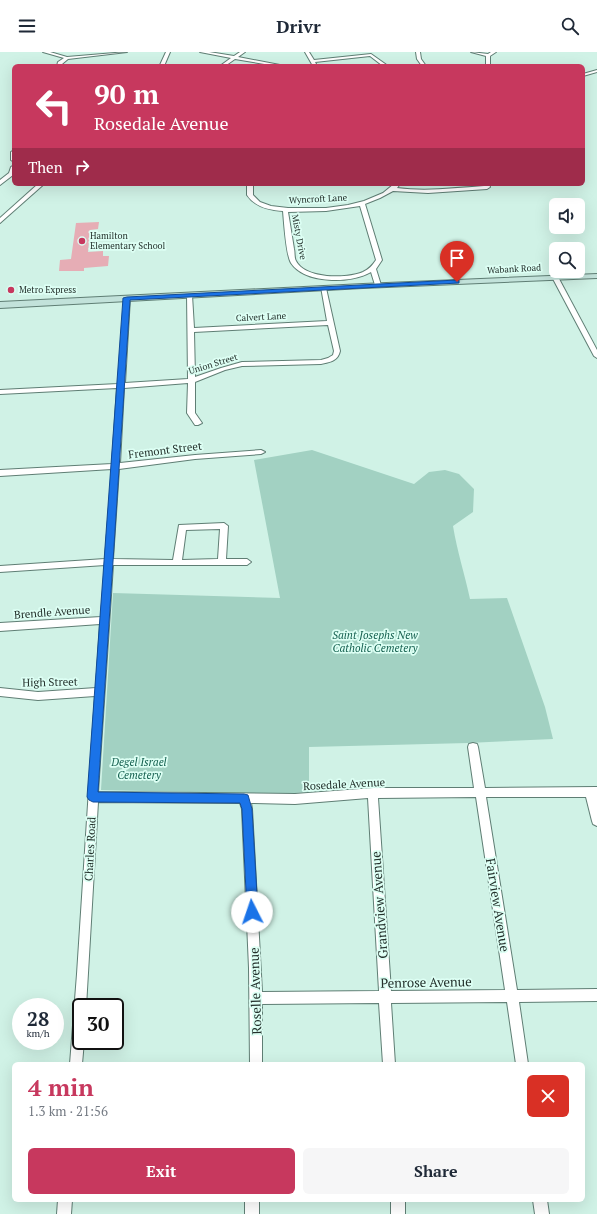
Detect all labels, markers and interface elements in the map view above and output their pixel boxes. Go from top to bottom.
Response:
text: Drivr [276,14,321,38]
icon: menu [16,15,38,37]
icon: search [559,15,581,37]
text: 90 m [94,75,159,112]
icon: left [28,80,80,132]
text: Rosedale Avenue [94,111,228,135]
icon: right [71,156,93,178]
text: Then [28,157,63,177]
street label: Wyncroft Lane [289,191,348,207]
map controls [549,198,585,278]
button: sound [549,198,585,234]
street label: Misty Drive [289,213,309,261]
place label: Hamilton Elementary School [90,230,166,252]
marker: Hamilton Elementary School [77,236,87,246]
pin [440,241,474,282]
button: search [549,242,585,278]
icon: arrive [446,247,468,269]
street label: Wabank Road [487,262,541,276]
place label: Metro Express [19,284,76,296]
marker: Metro Express [6,285,16,295]
street label: Calvert Lane [236,310,287,324]
street label: Union Street [187,351,240,377]
street label: Fremont Street [127,439,203,461]
street label: Brendle Avenue [13,602,91,622]
park label: Saint Josephs New Catholic Cemetery [332,628,418,655]
street label: High Street [22,675,78,689]
park label: Degel Israel Cemetery [110,755,167,782]
street label: Rosedale Avenue [303,775,386,793]
street label: Charles Road [81,817,99,881]
street label: Grandview Avenue [366,851,392,959]
street label: Fairview Avenue [482,857,514,953]
position arrow [231,891,273,933]
street label: Roselle Avenue [244,947,266,1035]
street label: Penrose Avenue [380,972,472,992]
speed limit sign: 30 [72,998,124,1050]
text: 28 [27,1005,49,1032]
text: km/h [26,1027,50,1040]
text: 4 min [28,1071,94,1103]
button: close [527,1075,569,1117]
text: 1.3 km · 21:56 [28,1102,108,1120]
button: Exit [28,1148,295,1194]
button: Share [303,1148,569,1194]

